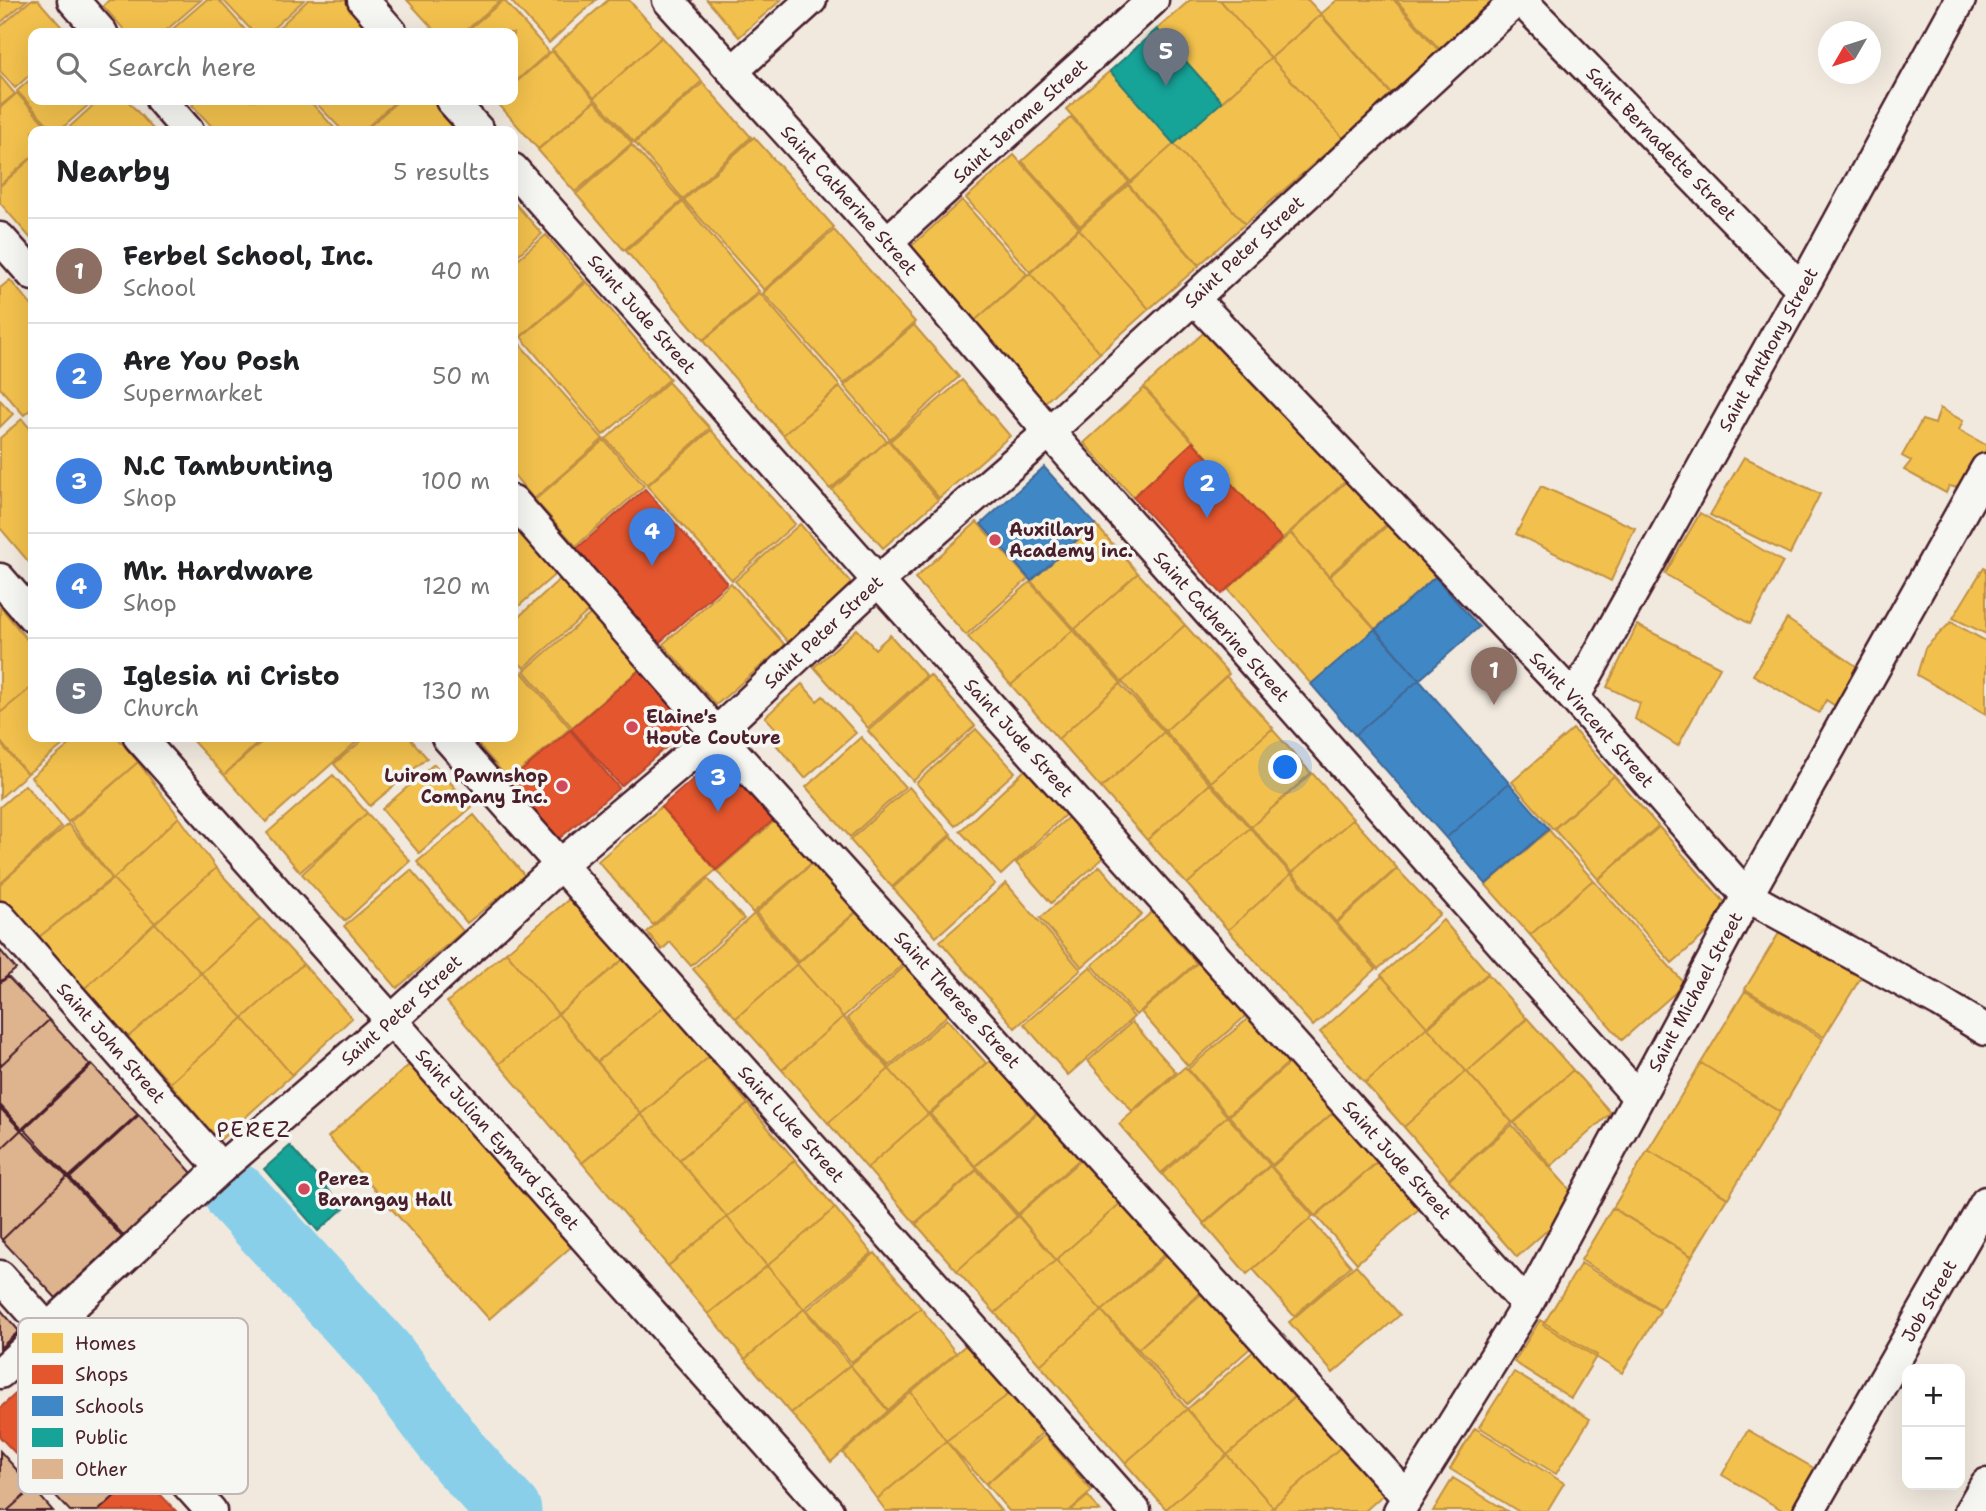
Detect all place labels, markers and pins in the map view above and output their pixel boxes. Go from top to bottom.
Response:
pin: 5 [1143,28,1189,86]
pin: 2 [1184,460,1230,518]
pin: 4 [629,508,675,566]
place label: Auxillary Academy inc. [1009,518,1133,563]
marker: Auxillary Academy inc. [987,532,1003,548]
pin: 1 [1471,647,1517,705]
place label: Elaine's Houte Couture [646,705,781,750]
marker: Elaine's Houte Couture [624,719,640,735]
pin: 3 [695,754,741,812]
place label: Luirom Pawnshop Company Inc. [384,764,548,809]
marker: Luirom Pawnshop Company Inc. [554,778,570,794]
place label: Perez Barangay Hall [318,1167,452,1212]
marker: Perez Barangay Hall [296,1181,312,1197]

